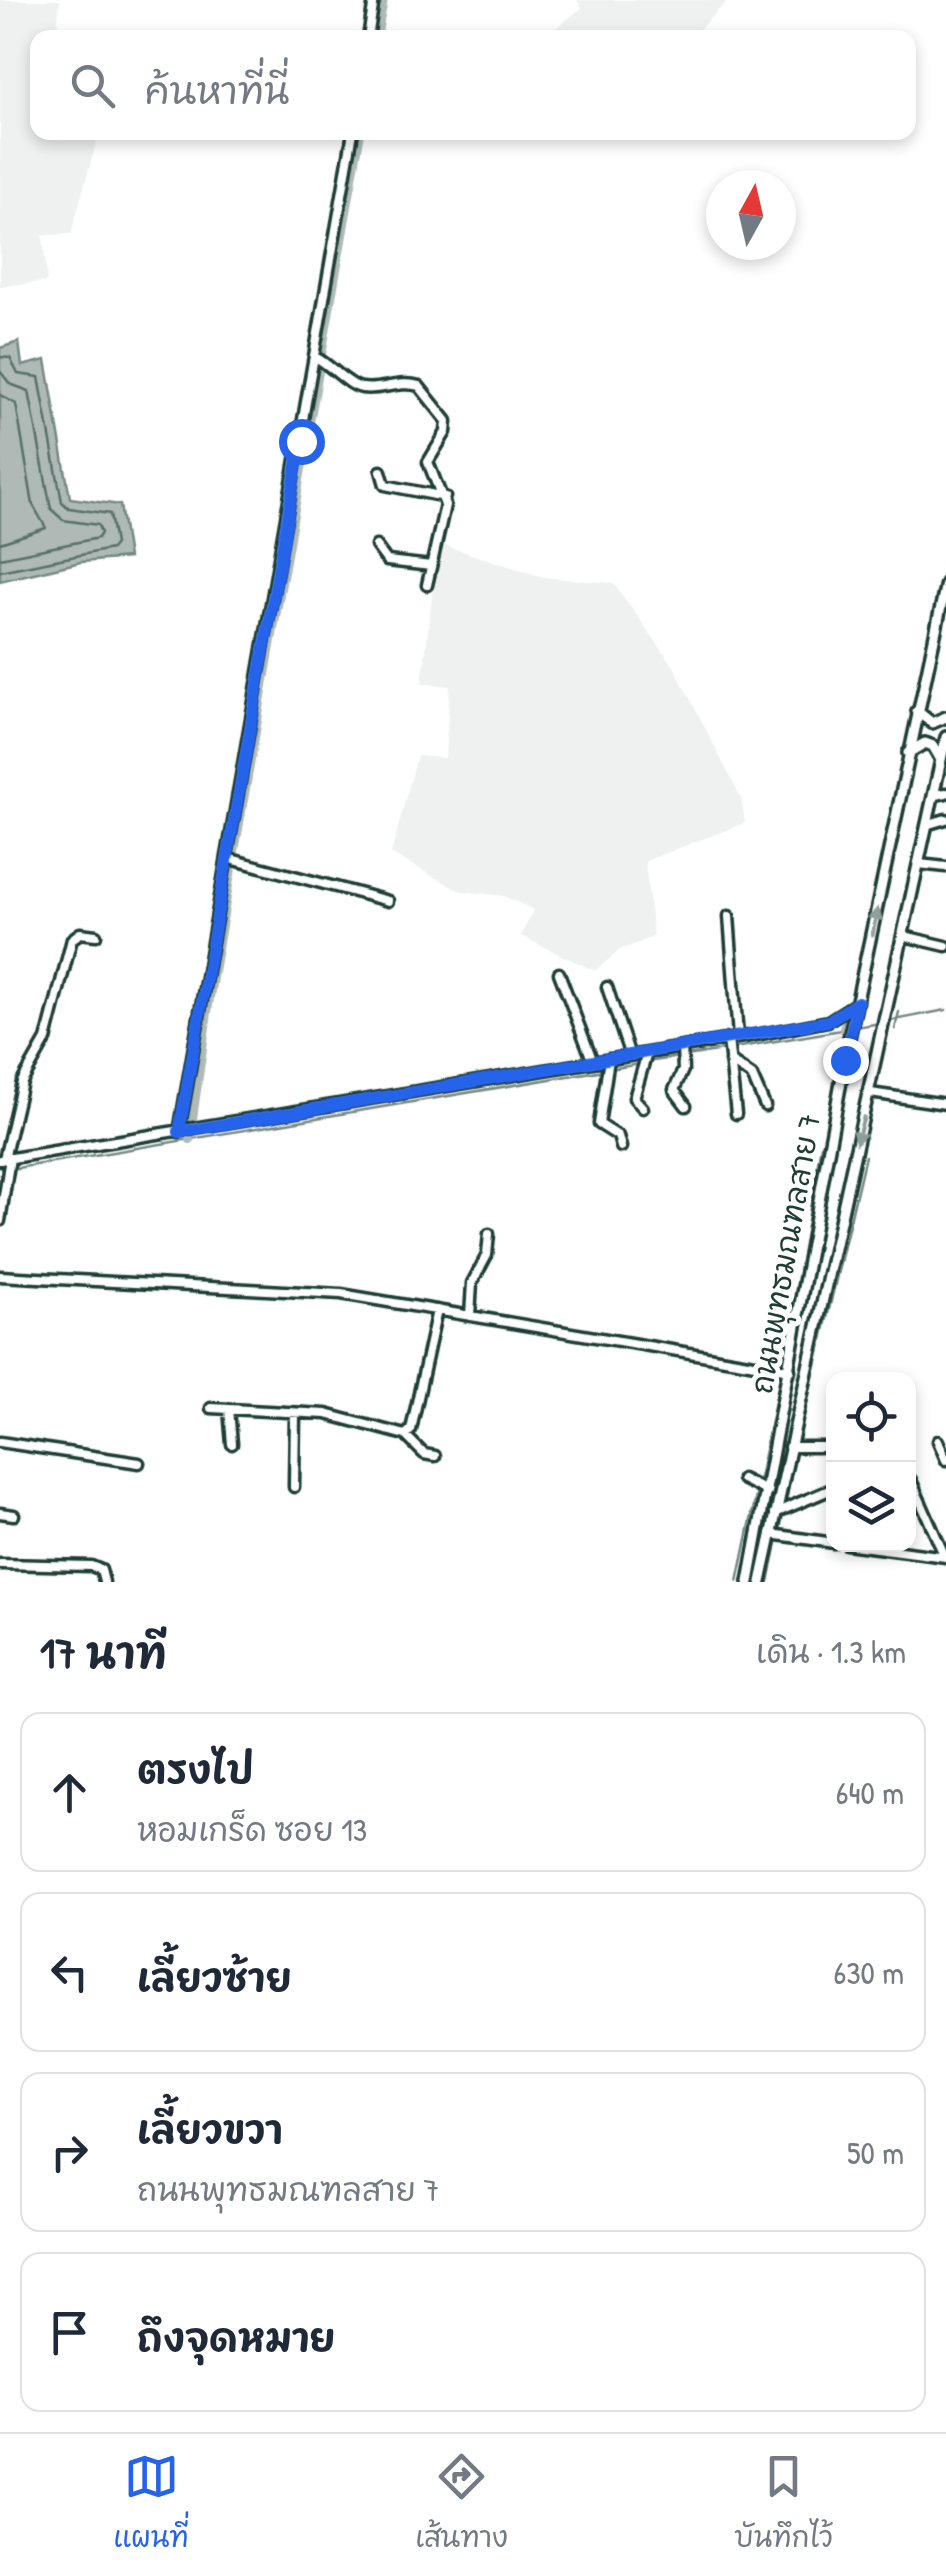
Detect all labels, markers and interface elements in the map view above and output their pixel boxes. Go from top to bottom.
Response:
search box [30,30,916,140]
icon: search [65,58,120,113]
text: ค้นหาที่นี่ [145,64,289,116]
north arrow [706,170,796,260]
route start [279,419,325,465]
one-way arrow [867,906,883,937]
route end [823,1038,869,1084]
street label: ถนนพุทธมณฑลสาย 7 [741,1111,832,1397]
one-way arrow [852,1115,868,1146]
map controls [826,1372,916,1552]
button: locate [826,1372,916,1462]
button: layers [826,1462,916,1552]
text: 17 นาที [40,1624,167,1681]
text: เดิน · 1.3 km [756,1630,906,1673]
text: ตรงไป [137,1743,254,1795]
icon: ahead [42,1765,97,1820]
text: 640 m [836,1771,904,1814]
text: หอมเกร็ด ซอย 13 [137,1808,367,1851]
icon: left [42,1945,97,2000]
text: เลี้ยวซ้าย [137,1951,292,2003]
text: 630 m [833,1951,904,1994]
text: เลี้ยวขวา [137,2103,283,2155]
icon: right [42,2125,97,2180]
text: 50 m [847,2131,904,2174]
text: ถนนพุทธมณฑลสาย 7 [137,2168,439,2211]
icon: arrive [42,2305,97,2360]
text: ถึงจุดหมาย [137,2311,335,2363]
tab: แผนที่ [113,2449,189,2558]
tab: เส้นทาง [415,2449,508,2558]
tab: บันทึกไว้ [734,2449,833,2558]

